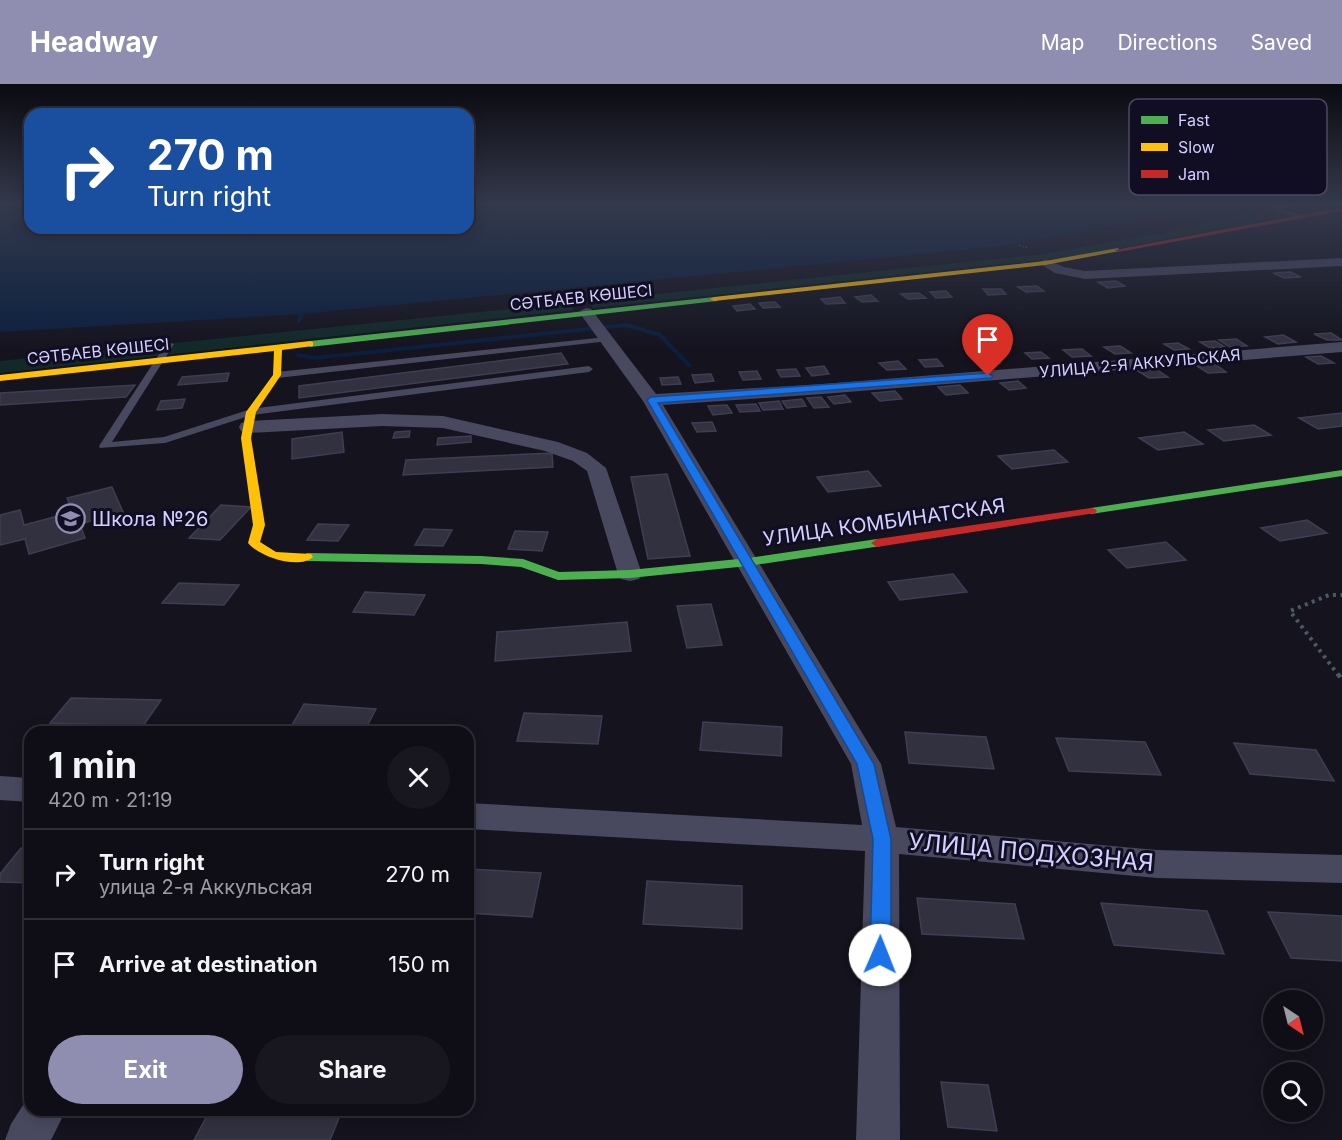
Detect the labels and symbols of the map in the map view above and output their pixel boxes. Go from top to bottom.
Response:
legend [1129,99,1327,195]
text: Fast [1178,110,1210,130]
text: Slow [1178,137,1215,157]
text: Jam [1178,164,1210,184]
street label: СӘТБАЕВ КӨШЕСІ [509,280,653,314]
pin [962,314,1013,376]
street label: СӘТБАЕВ КӨШЕСІ [26,334,170,368]
street label: УЛИЦА 2-Я АККУЛЬСКАЯ [1039,344,1241,382]
street label: УЛИЦА КОМБИНАТСКАЯ [761,493,1007,551]
school or university icon: Школа №26 [55,503,87,535]
place label: Школа №26 [92,507,208,531]
street label: УЛИЦА ПОДХОЗНАЯ [907,827,1155,877]
position arrow [848,923,912,987]
north arrow [1263,990,1323,1050]

